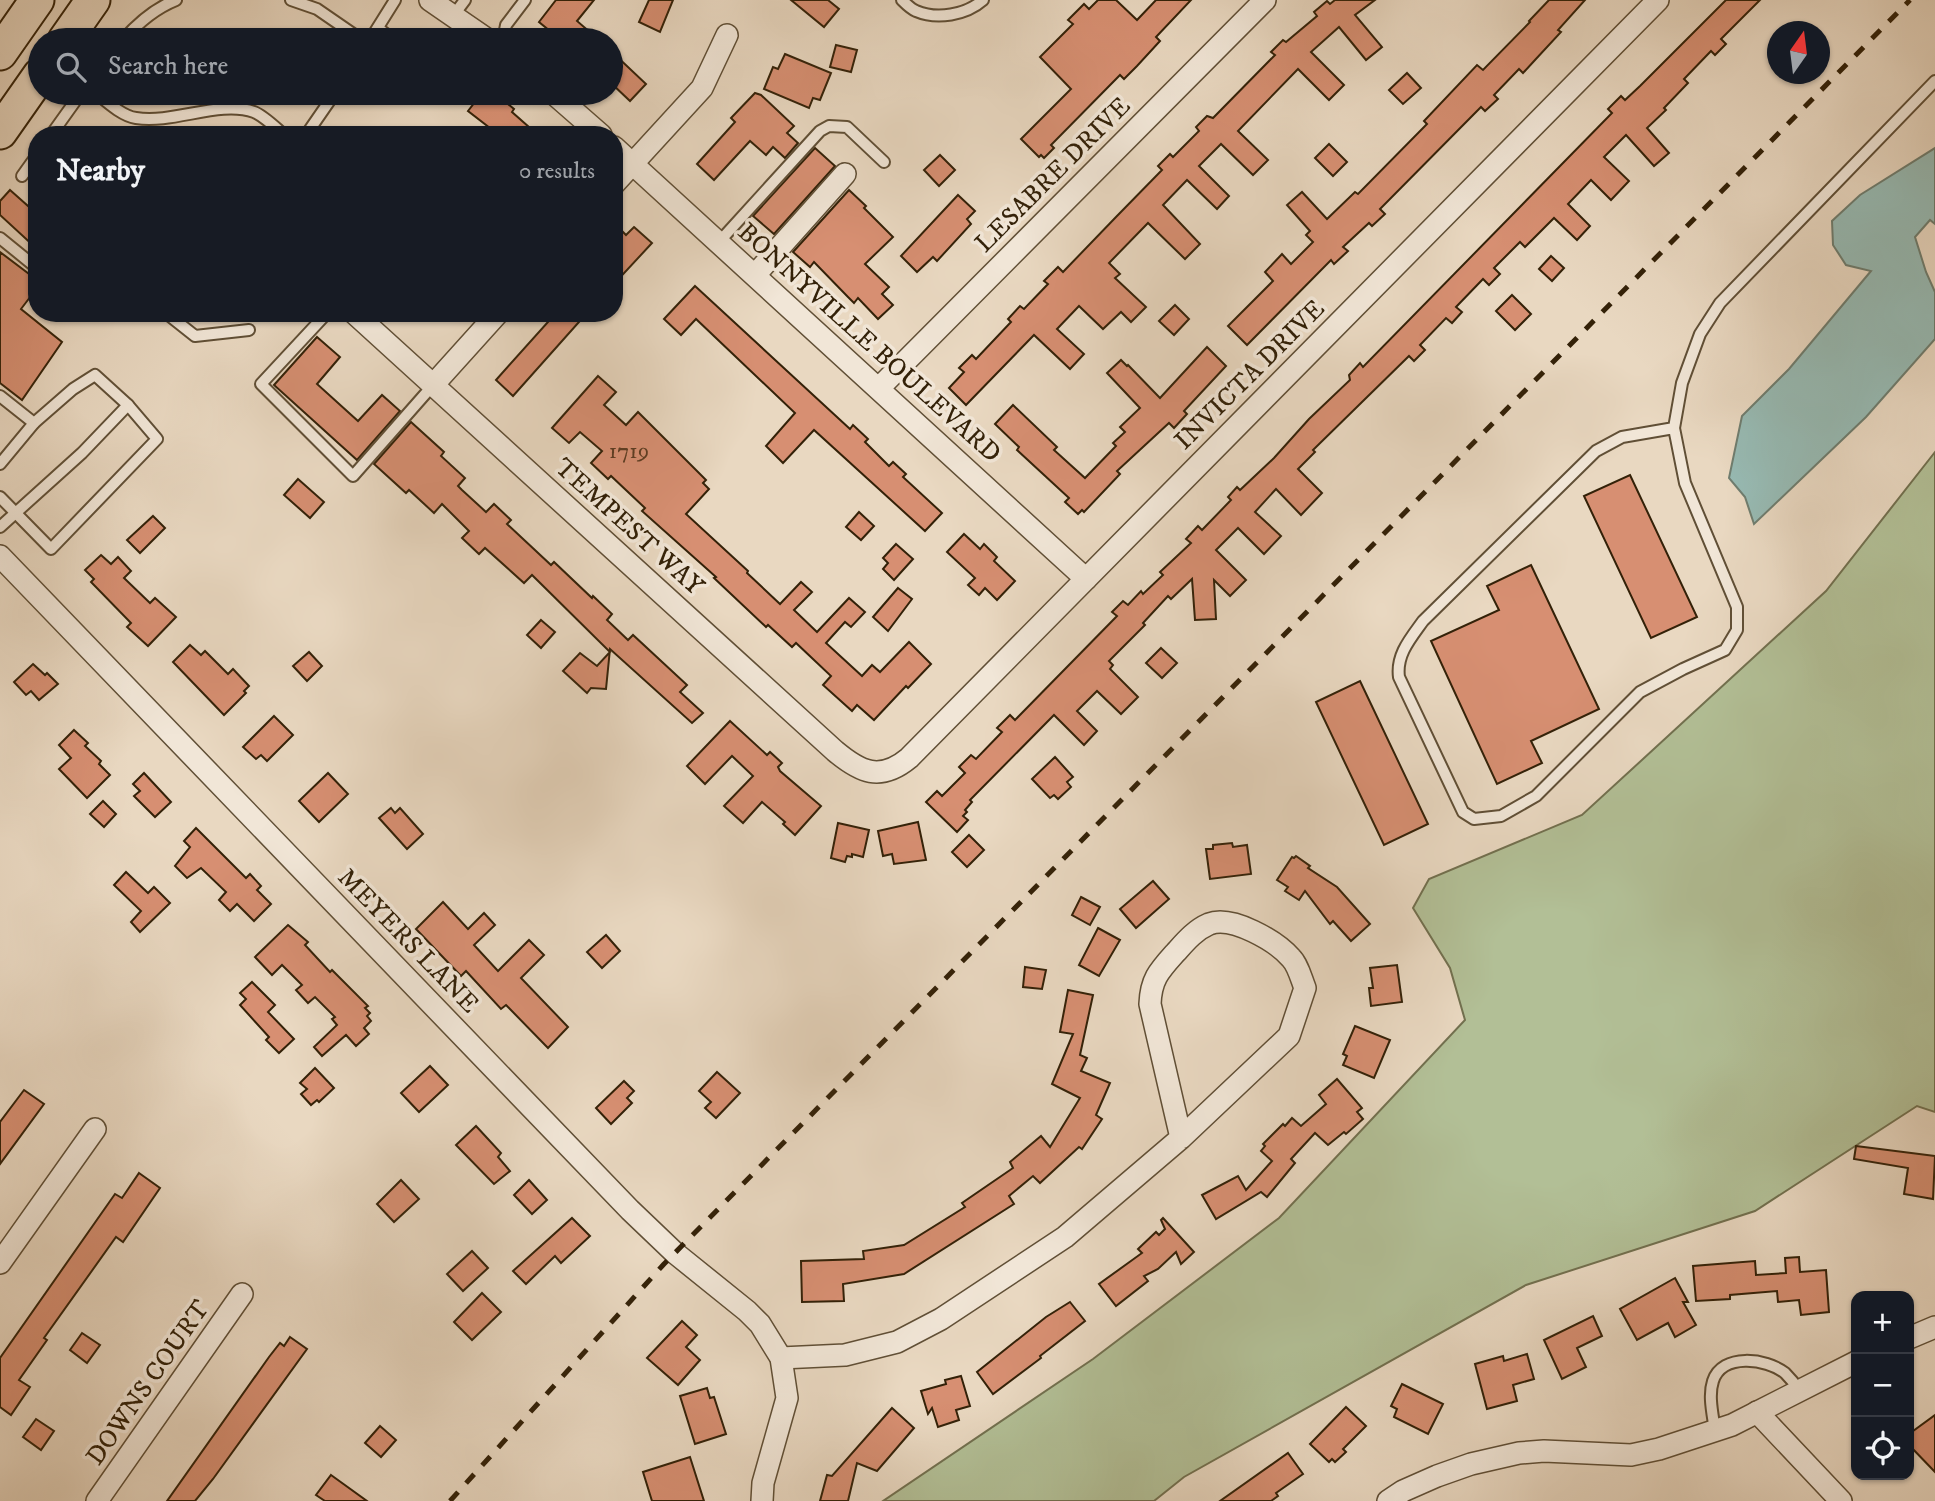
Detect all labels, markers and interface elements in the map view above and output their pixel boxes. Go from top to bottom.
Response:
north arrow [1767,21,1830,84]
search box [28,28,623,105]
icon: search [52,48,90,86]
text: Search here [108,50,228,83]
street label: LESABRE DRIVE [968,90,1138,260]
text: Nearby [56,153,145,190]
text: 0 results [519,157,595,186]
street label: BONNYVILLE BOULEVARD [730,216,1008,470]
street label: INVICTA DRIVE [1168,293,1332,457]
house number: 1719 [609,437,649,466]
street label: TEMPEST WAY [547,451,711,603]
street label: MEYERS LANE [330,861,486,1021]
map controls [1851,1291,1914,1480]
button: + [1851,1291,1914,1354]
street label: DOWNS COURT [79,1294,218,1472]
button: − [1851,1354,1914,1417]
button: locate [1851,1417,1914,1480]

